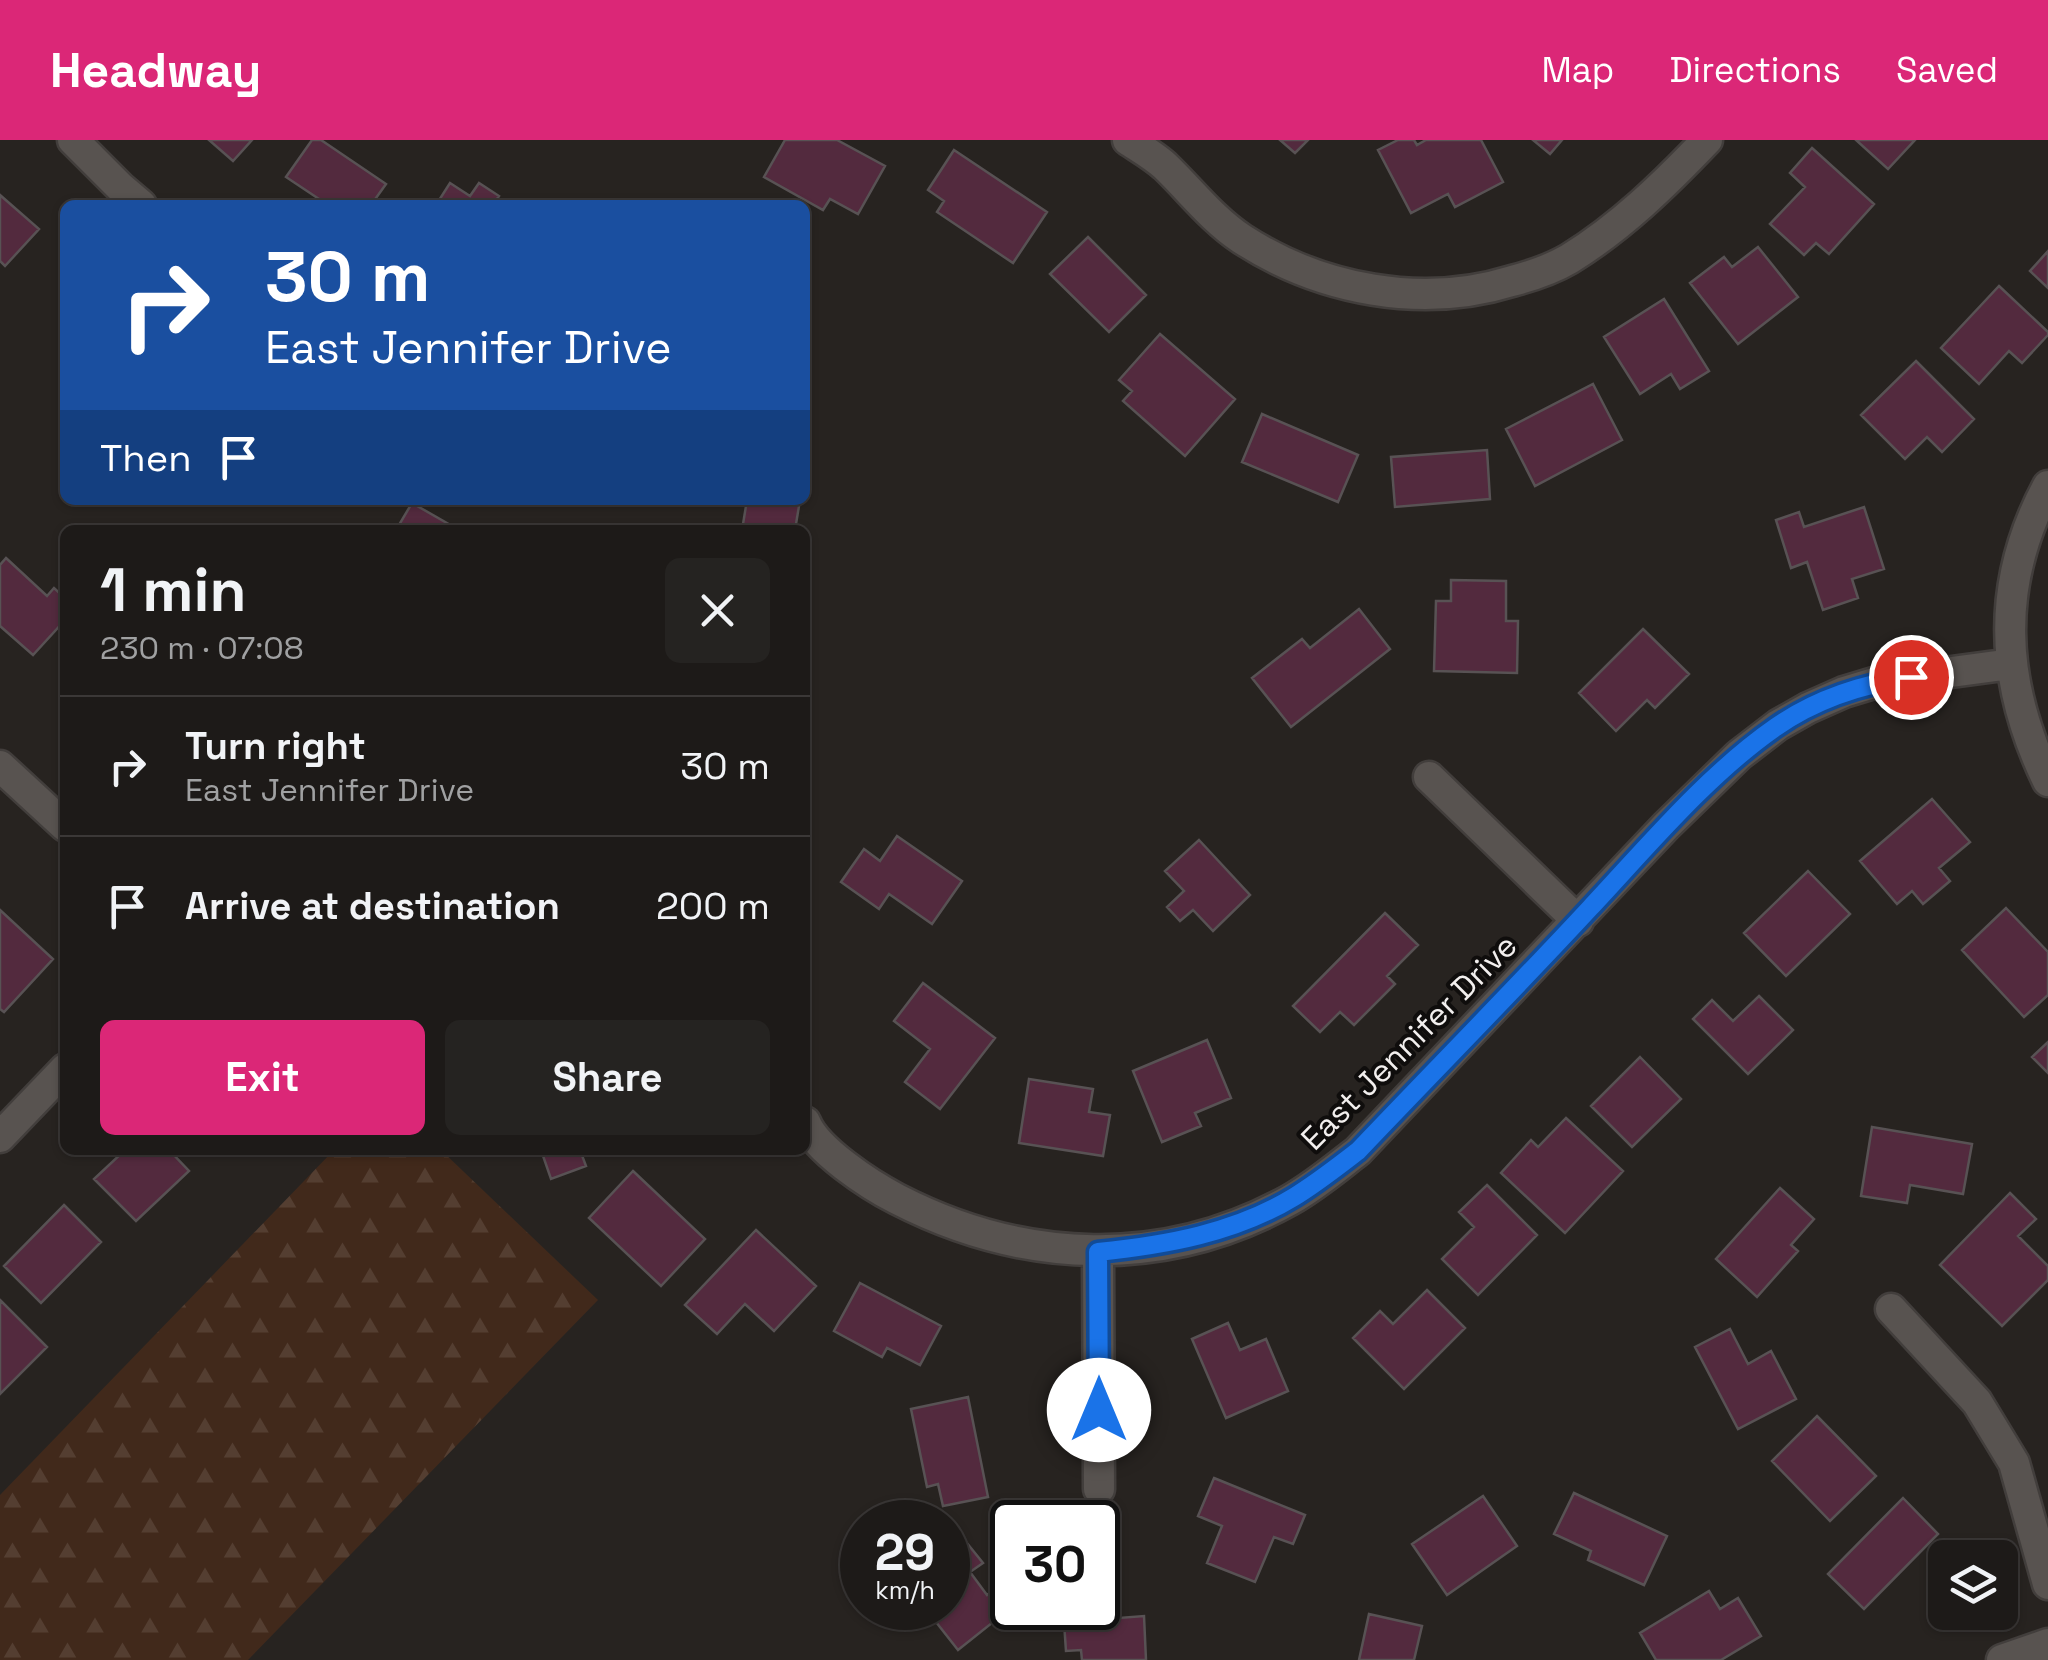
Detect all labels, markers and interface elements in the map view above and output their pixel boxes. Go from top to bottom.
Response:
text: Headway [50,40,261,101]
text: Map [1541,48,1614,92]
text: Directions [1669,48,1841,92]
text: Saved [1896,48,1998,92]
text: 30 m [265,232,430,321]
icon: right [100,240,230,370]
text: East Jennifer Drive [265,319,672,376]
icon: arrive [211,430,266,485]
text: Then [100,434,191,482]
text: 1 min [100,552,247,629]
button: close [665,558,770,663]
text: 230 m · 07:08 [100,628,304,668]
pin [1869,635,1954,720]
icon: arrive [1884,650,1939,705]
text: Turn right [185,722,366,770]
icon: right [100,739,155,794]
text: 30 m [680,742,770,790]
text: East Jennifer Drive [185,770,474,810]
icon: arrive [100,879,155,934]
text: Arrive at destination [185,882,560,930]
text: 200 m [656,882,770,930]
street label: East Jennifer Drive [1293,926,1525,1158]
button: Exit [100,1020,425,1135]
button: Share [445,1020,770,1135]
position arrow [1047,1358,1151,1462]
speed limit sign: 30 [990,1500,1120,1630]
text: 29 [875,1521,935,1585]
map controls [1928,1540,2018,1630]
button: layers [1928,1540,2018,1630]
text: km/h [875,1574,935,1606]

